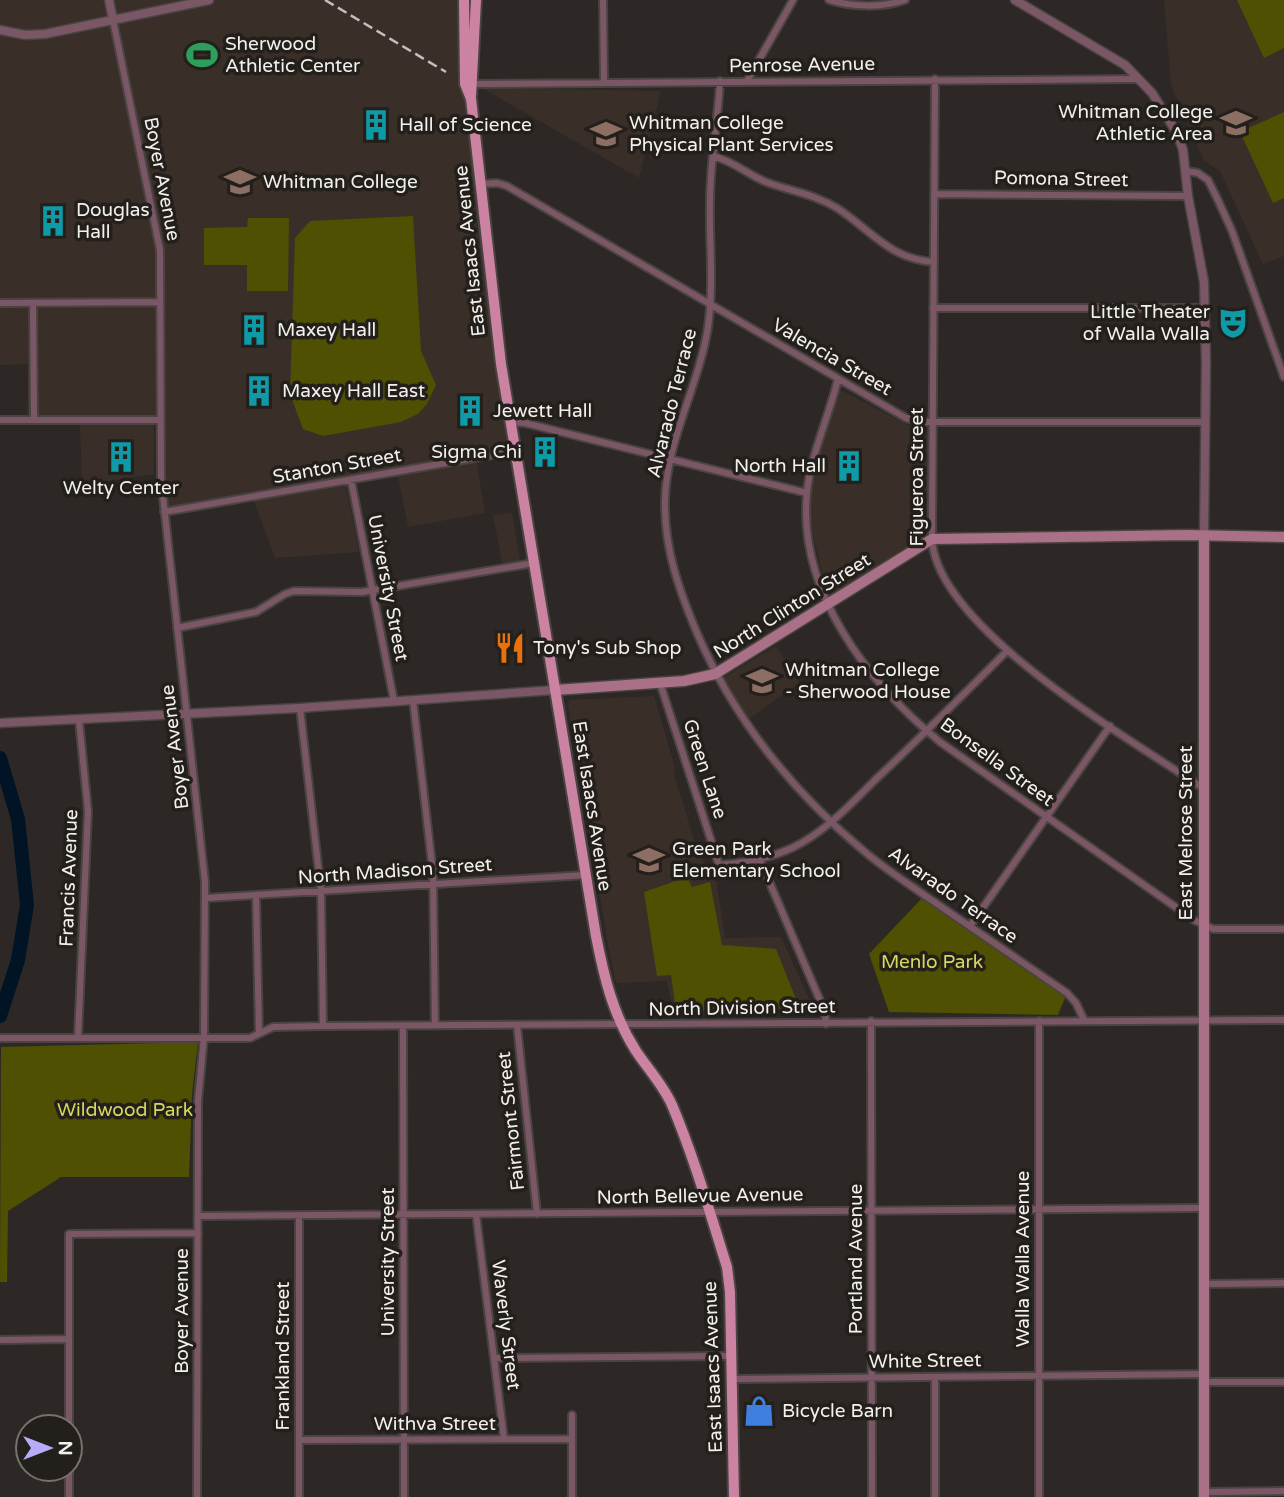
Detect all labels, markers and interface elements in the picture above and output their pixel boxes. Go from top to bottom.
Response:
place label: Sherwood Athletic Center [225,33,361,77]
sports icon: Sherwood Athletic Center [185,38,219,72]
street label: Penrose Avenue [729,53,875,77]
place label: Whitman College Athletic Area [1058,101,1213,145]
school or university icon: Whitman College Athletic Area [1219,106,1253,140]
building icon: Hall of Science [359,108,393,142]
place label: Whitman College Physical Plant Services [629,112,834,156]
place label: Hall of Science [399,114,532,136]
street label: Boyer Avenue [139,115,185,243]
school or university icon: Whitman College Physical Plant Services [589,117,623,151]
street label: East Isaacs Avenue [450,164,490,338]
school or university icon: Whitman College [223,165,257,199]
street label: Pomona Street [994,167,1128,191]
place label: Whitman College [263,171,418,193]
place label: Douglas Hall [76,199,150,243]
building icon: Douglas Hall [36,204,70,238]
place label: Little Theater of Walla Walla [1083,301,1211,345]
theatre icon: Little Theater of Walla Walla [1216,306,1250,340]
building icon: Maxey Hall [237,313,271,347]
street label: Valencia Street [768,314,896,400]
place label: Maxey Hall [277,319,376,341]
street label: Alvarado Terrace [643,326,701,480]
building icon: Maxey Hall East [242,374,276,408]
place label: Maxey Hall East [282,380,425,402]
building icon: Jewett Hall [453,394,487,428]
place label: Jewett Hall [493,400,592,422]
street label: Figueroa Street [906,408,928,546]
building icon: Sigma Chi [528,435,562,469]
building icon: Welty Center [104,440,138,474]
place label: Sigma Chi [431,441,522,463]
street label: Stanton Street [271,444,403,488]
building icon: North Hall [832,449,866,483]
place label: North Hall [734,455,826,477]
place label: Welty Center [63,477,180,499]
street label: University Street [363,513,413,663]
street label: North Clinton Street [709,549,875,663]
restaurant icon: Tony's Sub Shop [493,631,527,665]
place label: Tony's Sub Shop [533,637,682,659]
place label: Whitman College - Sherwood House [785,659,951,703]
school or university icon: Whitman College - Sherwood House [745,664,779,698]
street label: Boyer Avenue [156,683,194,811]
street label: Bonsella Street [936,713,1058,811]
street label: Green Lane [679,716,731,822]
street label: East Isaacs Avenue [568,719,616,893]
street label: East Melrose Street [1175,745,1197,921]
street label: Francis Avenue [56,809,82,947]
place label: Green Park Elementary School [672,838,841,882]
street label: Alvarado Terrace [884,842,1022,948]
school or university icon: Green Park Elementary School [632,843,666,877]
street label: North Madison Street [297,853,493,889]
park label: Menlo Park [881,951,983,973]
street label: North Division Street [648,995,836,1021]
street label: Fairmont Street [493,1050,529,1192]
park label: Wildwood Park [57,1099,193,1121]
street label: Walla Walla Avenue [1012,1171,1034,1347]
street label: North Bellevue Avenue [596,1183,804,1209]
street label: Portland Avenue [845,1184,867,1334]
street label: University Street [377,1188,399,1336]
street label: Boyer Avenue [171,1248,193,1374]
street label: Waverly Street [487,1259,525,1391]
street label: Frankland Street [272,1281,294,1431]
street label: East Isaacs Avenue [699,1281,727,1453]
street label: White Street [868,1349,982,1373]
shop icon: Bicycle Barn [742,1394,776,1428]
place label: Bicycle Barn [782,1400,893,1422]
north arrow [14,1413,84,1483]
street label: Withva Street [374,1413,496,1435]
text: N [54,1440,76,1456]

